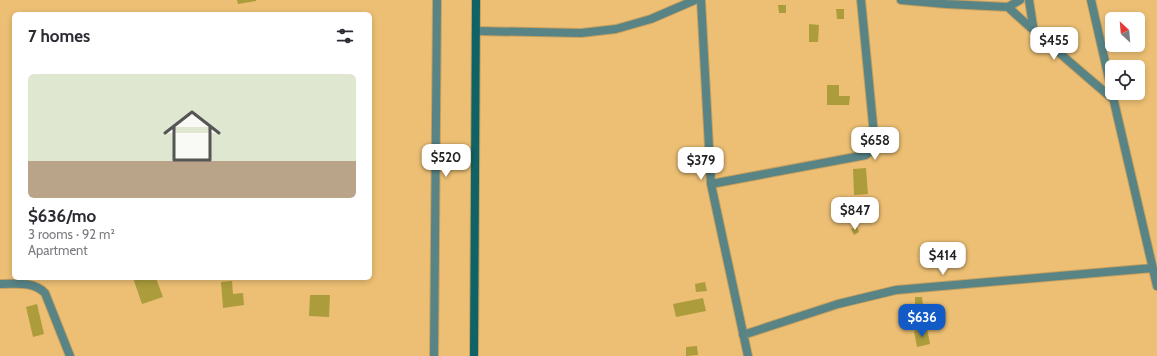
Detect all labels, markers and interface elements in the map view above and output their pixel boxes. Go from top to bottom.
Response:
north arrow [1105,12,1145,52]
map controls [1105,12,1145,100]
icon: filters [334,25,356,47]
text: 7 homes [28,26,90,46]
pin: $455 [1030,27,1078,61]
text: $455 [1039,32,1069,48]
button: locate [1105,60,1145,100]
icon: home [156,100,228,172]
pin: $658 [851,127,899,161]
text: $658 [860,132,890,148]
pin: $520 [422,144,470,178]
pin: $379 [677,147,725,181]
text: $520 [431,149,461,165]
text: $379 [687,152,715,168]
pin: $847 [831,197,879,231]
text: $847 [840,202,870,218]
text: $636/mo [28,206,96,226]
text: 3 rooms · 92 m² [28,226,115,242]
text: Apartment [28,242,88,258]
pin: $414 [919,242,967,276]
text: $414 [929,247,957,263]
pin: $636 [898,304,946,338]
text: $636 [907,309,937,325]

